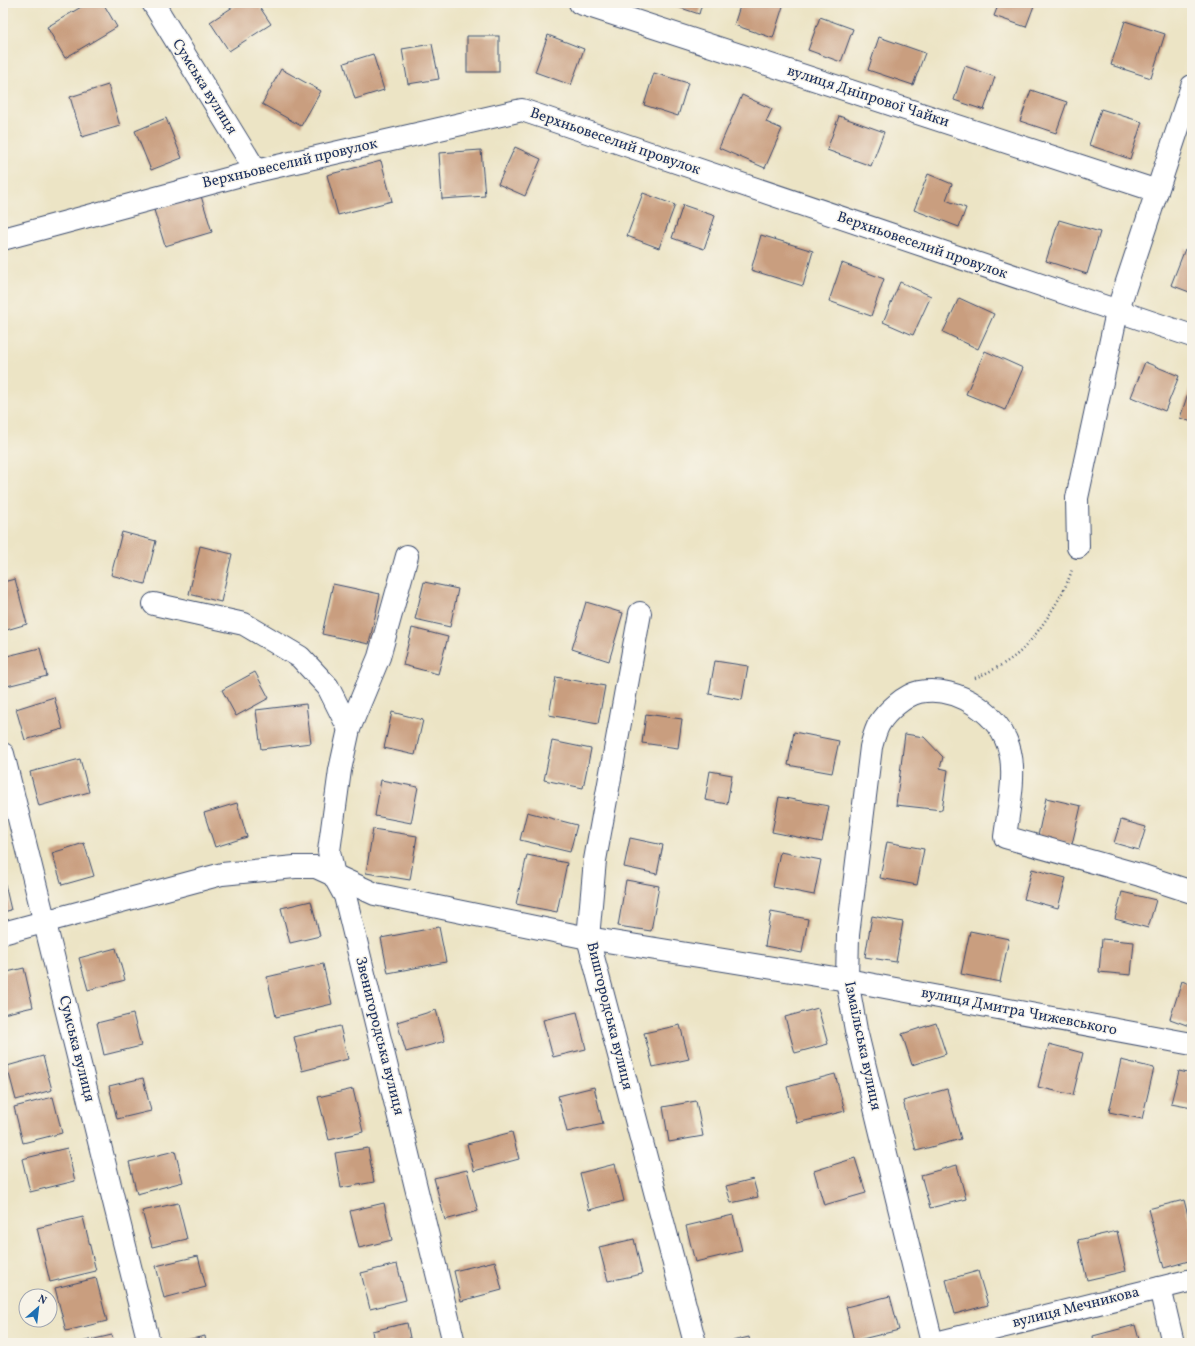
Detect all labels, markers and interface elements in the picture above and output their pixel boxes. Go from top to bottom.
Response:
street label: Сумська вулиця [166,35,242,139]
street label: вулиця Дніпрової Чайки [784,61,952,133]
street label: Верхньовеселий провулок [527,103,703,181]
street label: Верхньовеселий провулок [200,134,380,194]
street label: Верхньовеселий провулок [834,207,1010,285]
street label: Вишгородська вулиця [580,940,638,1092]
street label: Звенигородська вулиця [349,955,409,1118]
street label: Ізмаїльська вулиця [838,980,886,1112]
street label: вулиця Дмитра Чижевського [919,983,1119,1041]
street label: Сумська вулиця [53,994,99,1105]
street label: вулиця Мечникова [1010,1282,1142,1334]
north arrow [18,1288,58,1328]
text: N [35,1292,49,1309]

